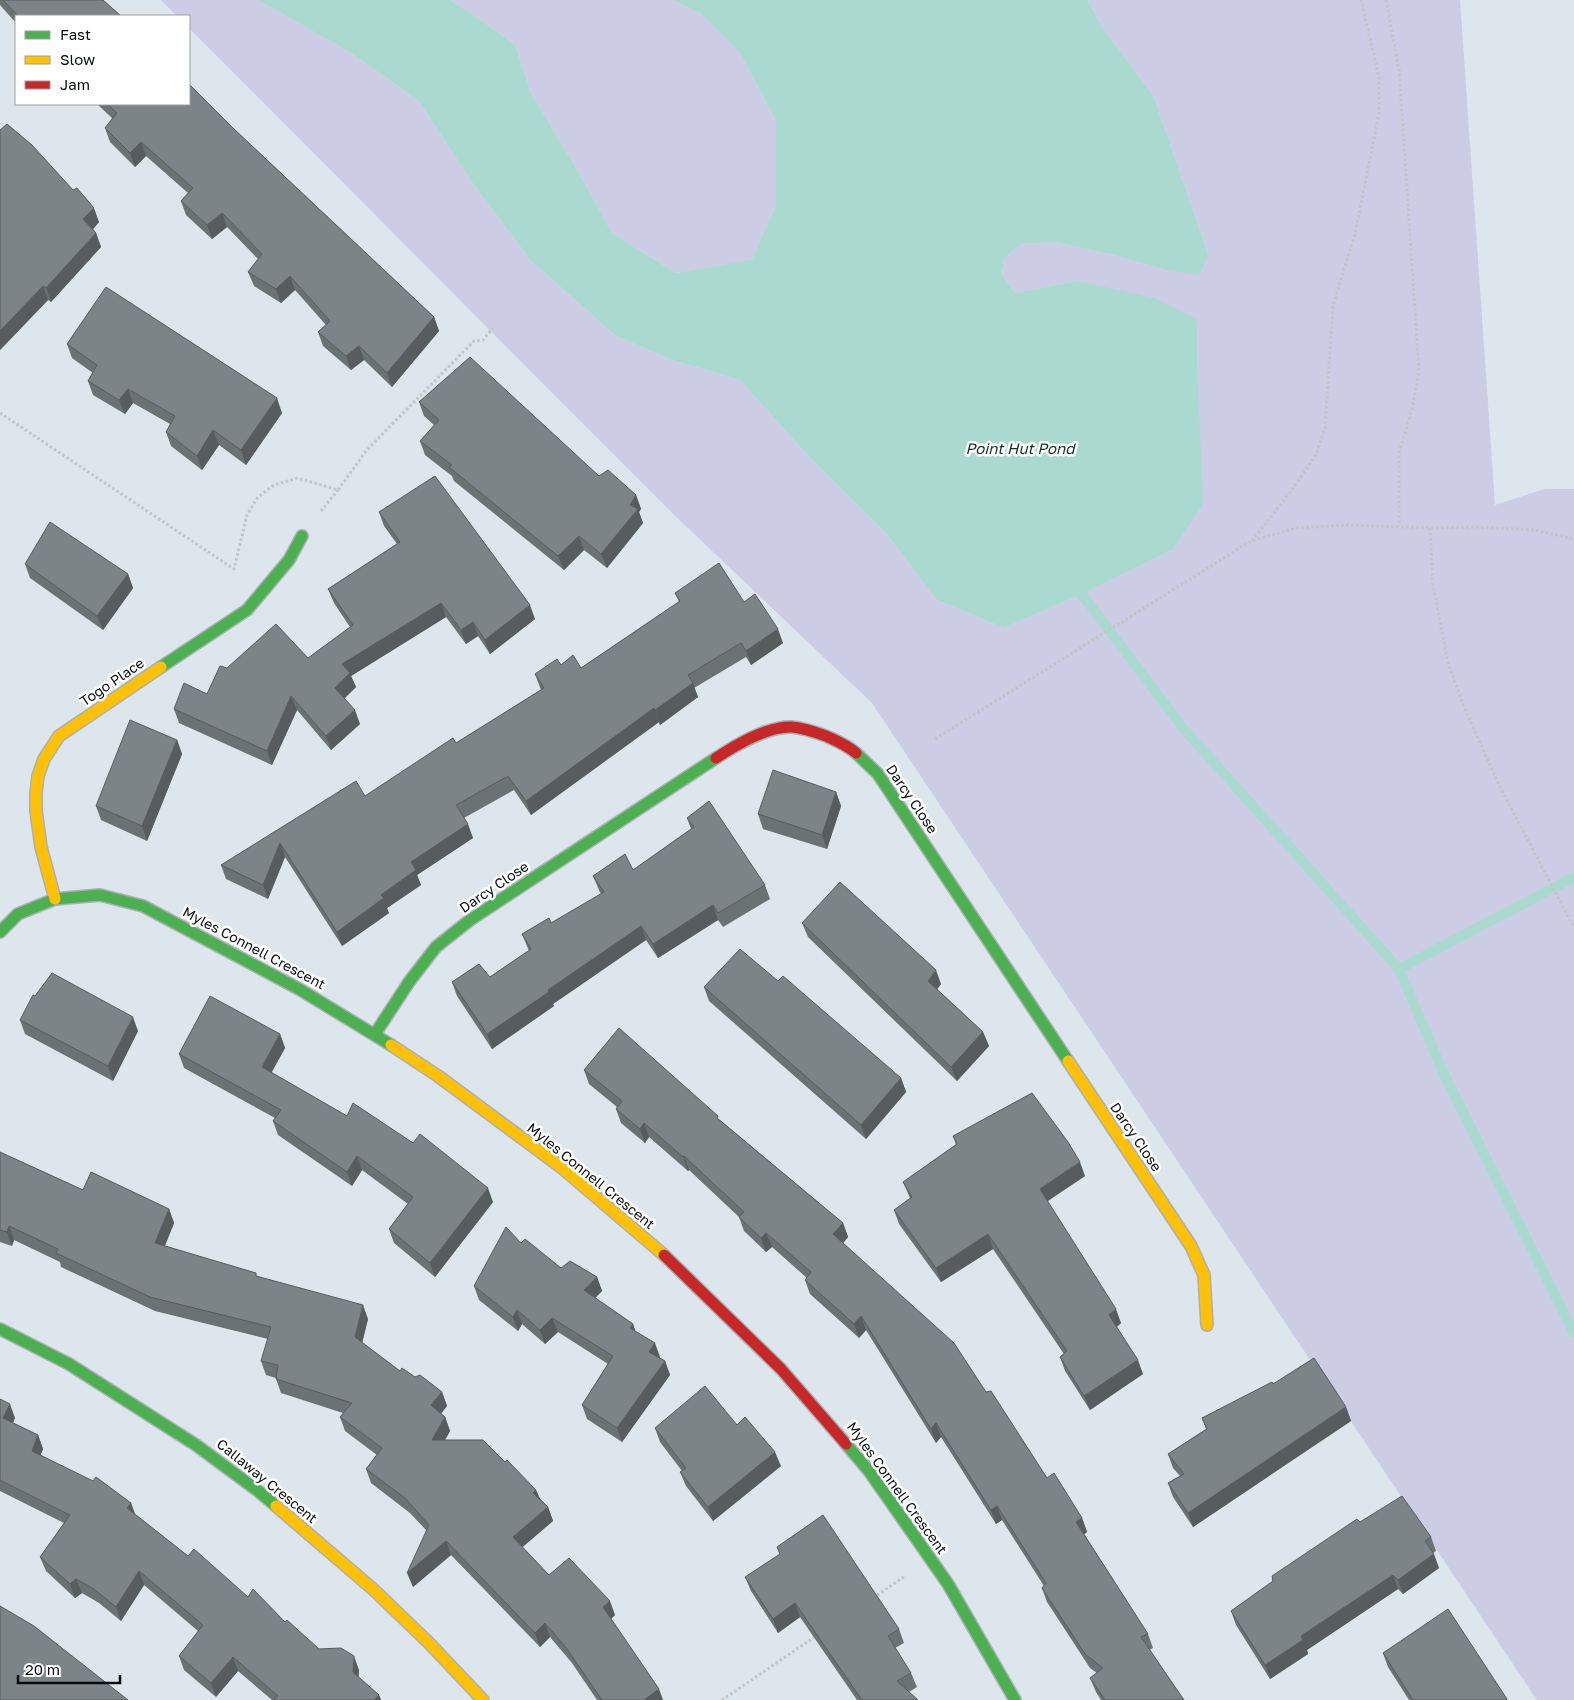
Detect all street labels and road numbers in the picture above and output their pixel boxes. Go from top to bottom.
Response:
street label: Togo Place [76,654,147,709]
street label: Darcy Close [883,761,942,836]
street label: Darcy Close [456,857,531,916]
street label: Myles Connell Crescent [180,903,329,992]
street label: Darcy Close [1107,1099,1166,1174]
street label: Myles Connell Crescent [524,1119,659,1232]
street label: Myles Connell Crescent [844,1418,951,1557]
street label: Callaway Crescent [214,1435,321,1526]

